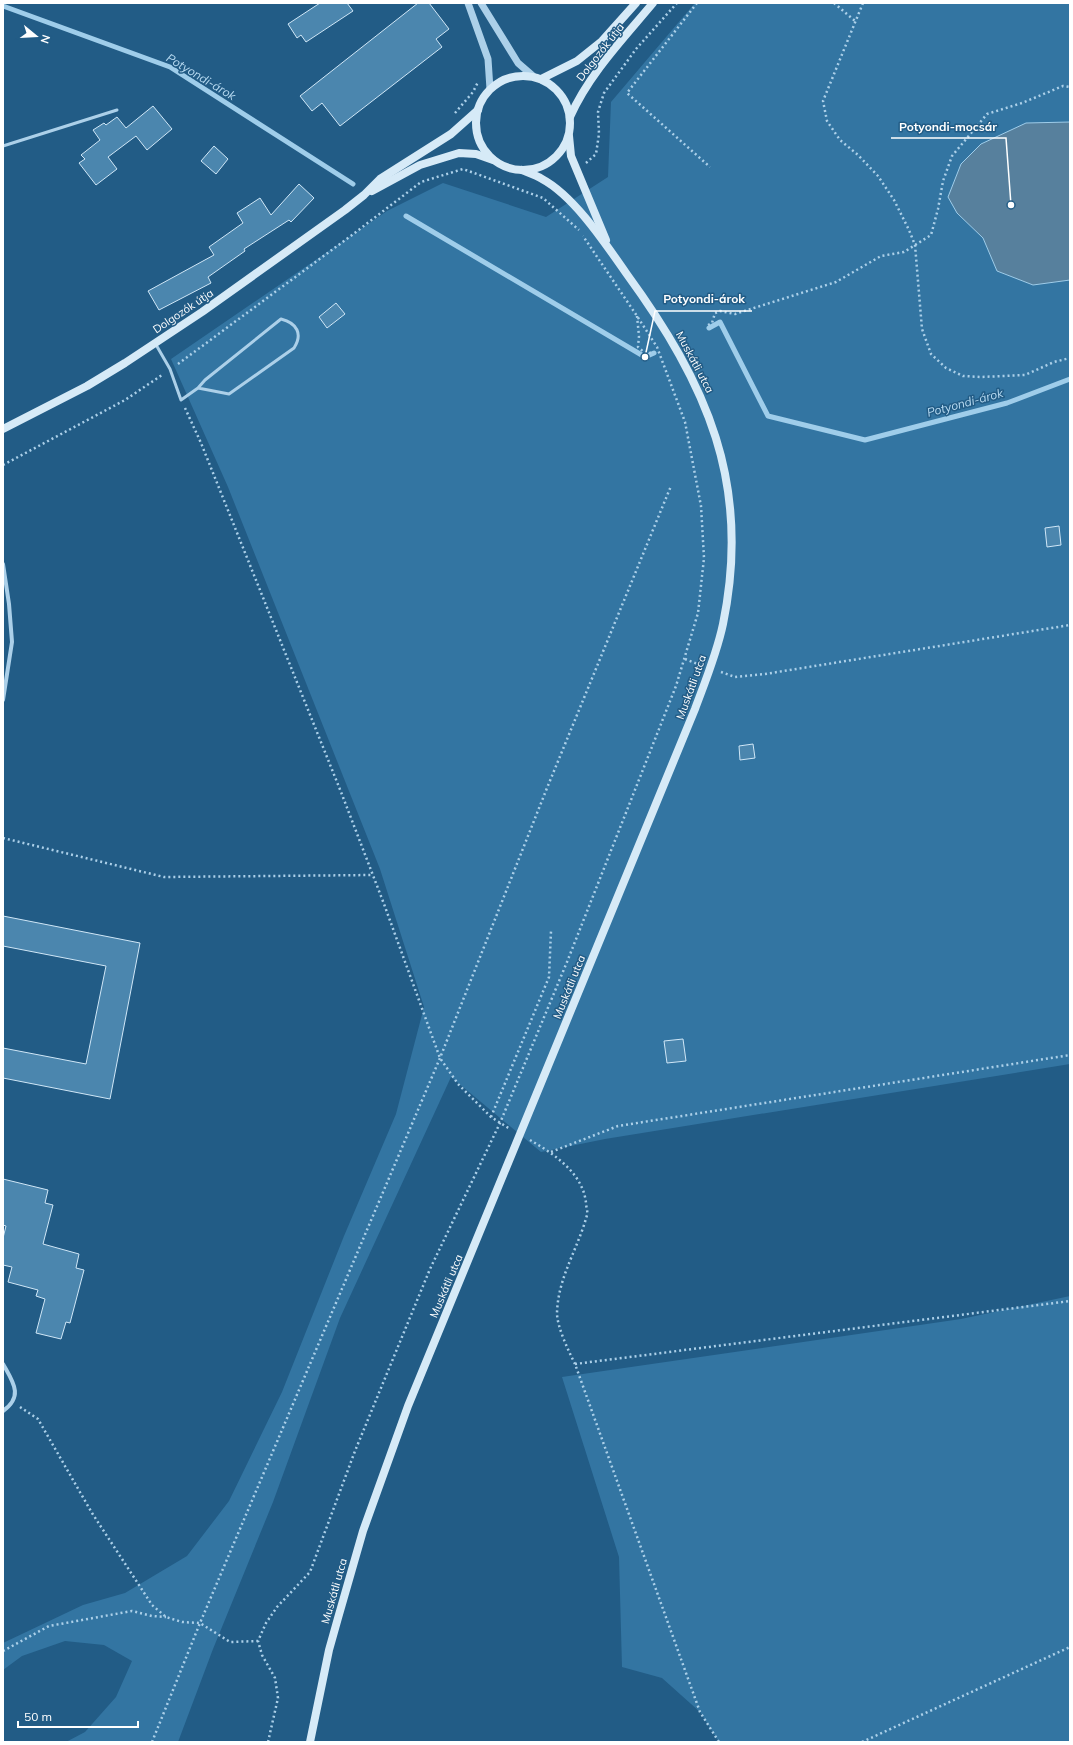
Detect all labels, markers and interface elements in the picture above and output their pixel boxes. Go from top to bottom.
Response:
north arrow [16,16,56,56]
street label: Dolgozók útja [573,20,627,84]
text: N [38,33,53,45]
water label: Potyondi-árok [164,50,239,104]
callout: Potyondi-mocsár [891,114,1006,138]
text: Potyondi-mocsár [899,119,997,134]
street label: Dolgozók útja [150,286,216,336]
callout: Potyondi-árok [655,287,752,311]
text: Potyondi-árok [663,291,745,306]
street label: Muskátli utca [673,329,717,395]
water label: Potyondi-árok [925,385,1006,420]
street label: Muskátli utca [673,653,709,721]
street label: Muskátli utca [550,953,588,1021]
street label: Muskátli utca [426,1252,466,1320]
street label: Muskátli utca [318,1557,350,1625]
scale bar [18,1703,138,1729]
text: 50 m [24,1709,52,1724]

